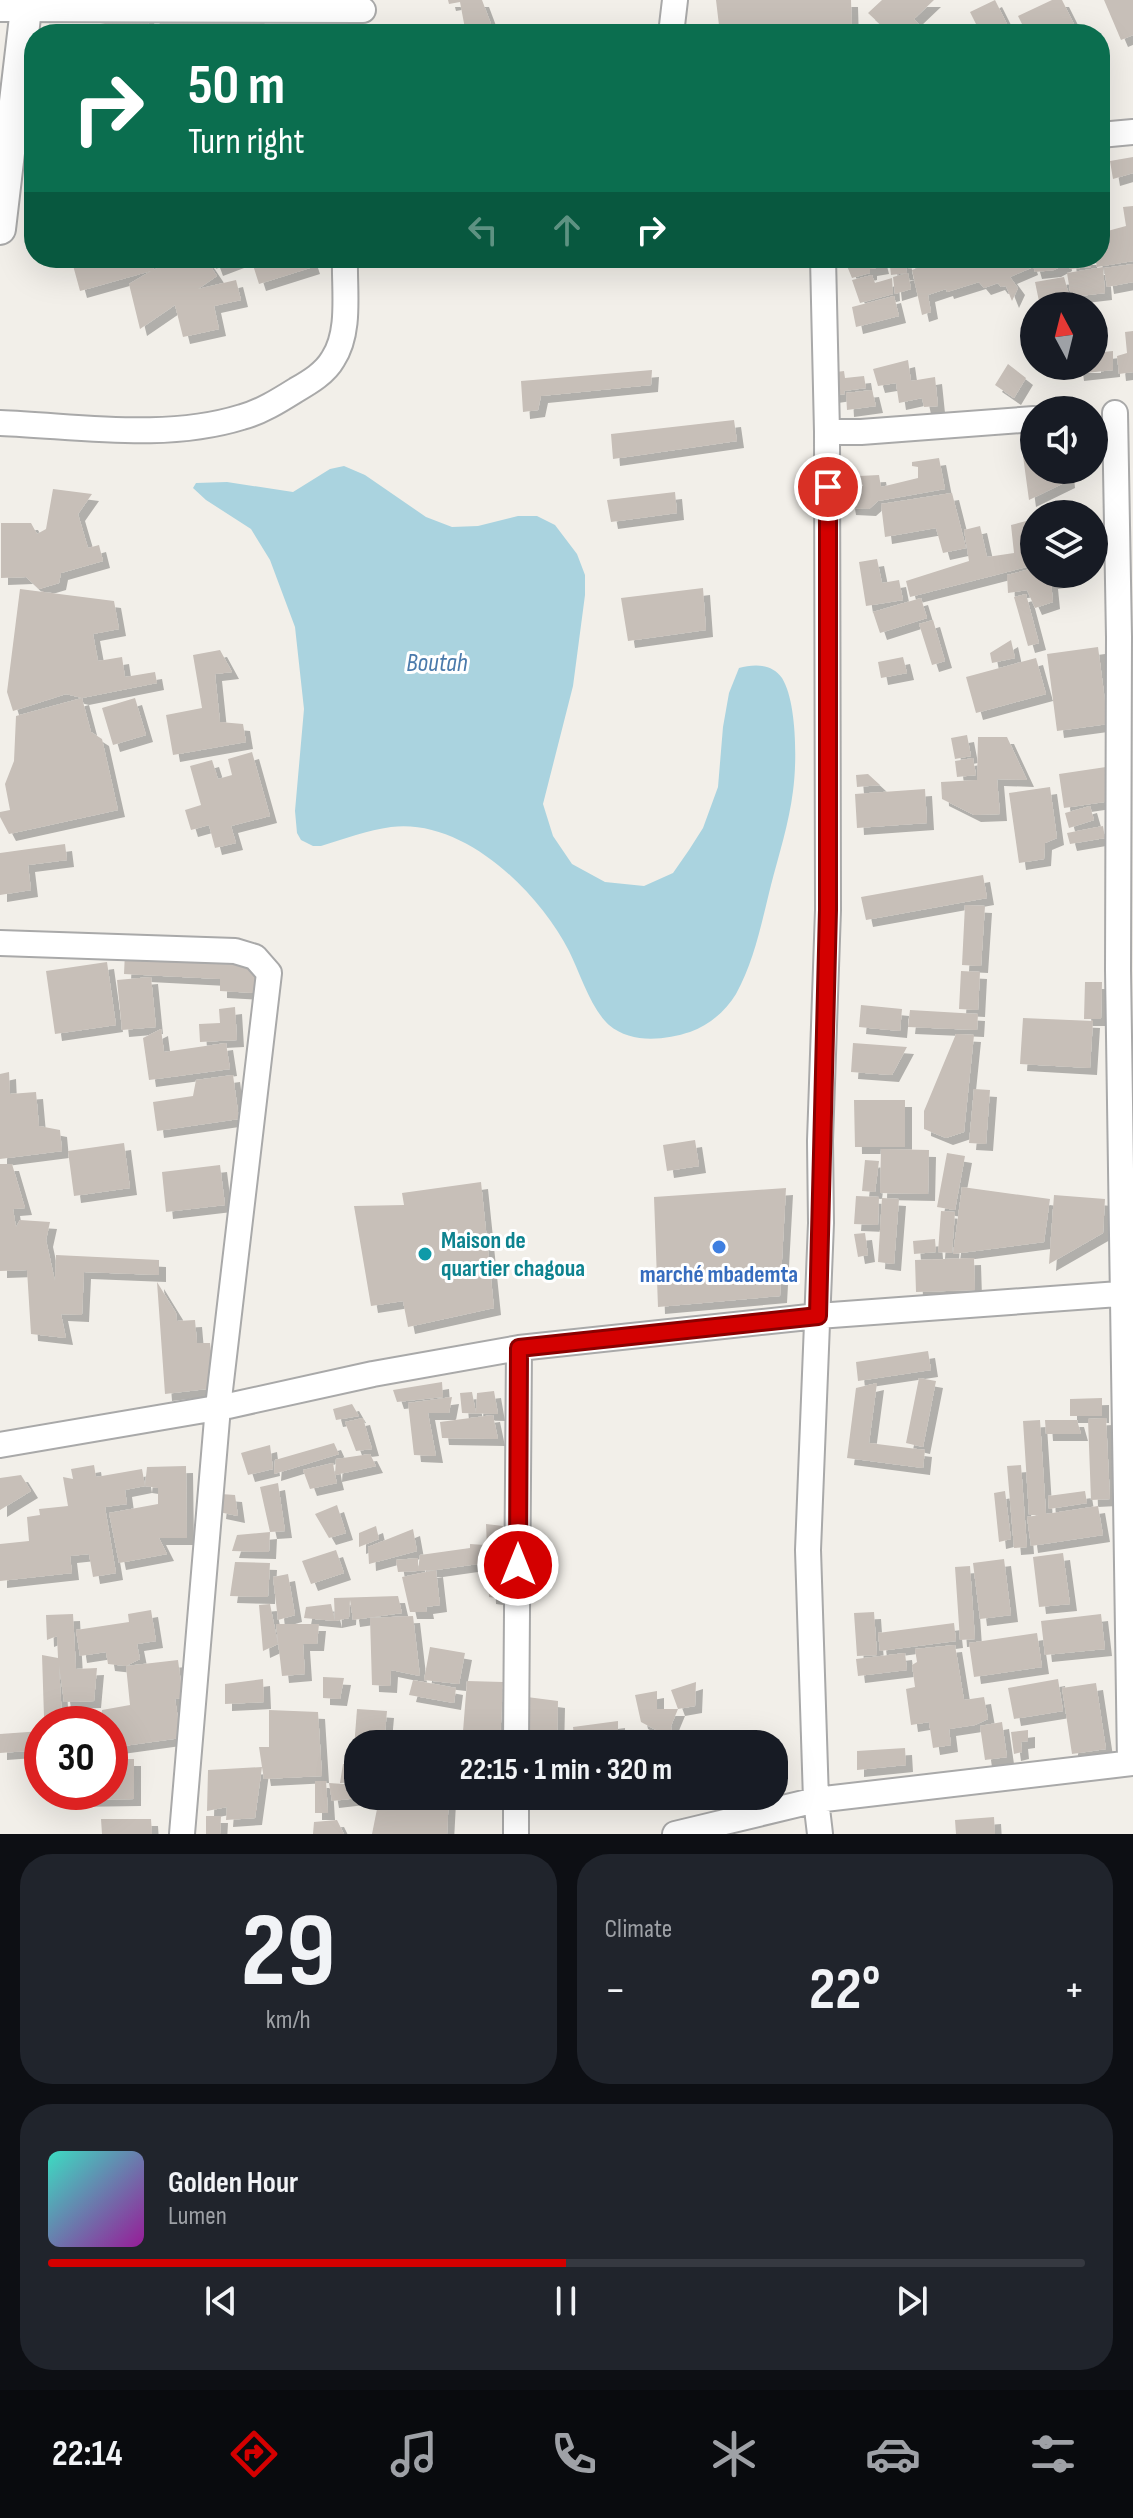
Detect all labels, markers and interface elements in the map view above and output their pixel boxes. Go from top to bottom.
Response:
text: 50 m [188,53,285,120]
icon: right [56,56,160,160]
text: Turn right [188,121,305,164]
icon: left [461,208,505,252]
icon: ahead [545,208,589,252]
icon: right [629,208,673,252]
north arrow [1020,292,1108,380]
map controls [1020,292,1108,588]
button: sound [1020,396,1108,484]
pin [794,453,862,521]
icon: arrive [806,465,850,509]
button: layers [1020,500,1108,588]
water label: Boutah [406,648,468,679]
place label: Maison de quartier chagoua [441,1226,585,1283]
marker: marché mbademta [710,1238,728,1256]
marker: Maison de quartier chagoua [416,1245,434,1263]
place label: marché mbademta [640,1260,798,1289]
position arrow [476,1523,560,1607]
speed limit sign: 30 [24,1706,128,1810]
text: 22:15 · 1 min · 320 m [460,1752,672,1788]
text: 29 [241,1890,336,2015]
text: Climate [605,1914,672,1945]
text: 22° [809,1954,881,2026]
text: − [605,1964,626,2017]
text: + [1063,1964,1085,2017]
text: km/h [266,2005,311,2036]
text: Golden Hour [168,2165,298,2201]
text: Lumen [168,2201,227,2232]
icon: previous [199,2279,243,2323]
icon: pause [544,2279,588,2323]
icon: next [890,2279,934,2323]
icon: directions [226,2426,282,2482]
icon: music [386,2426,442,2482]
icon: phone [546,2426,602,2482]
icon: climate [706,2426,762,2482]
icon: car [865,2426,921,2482]
icon: filters [1025,2426,1081,2482]
text: 22:14 [52,2433,123,2476]

